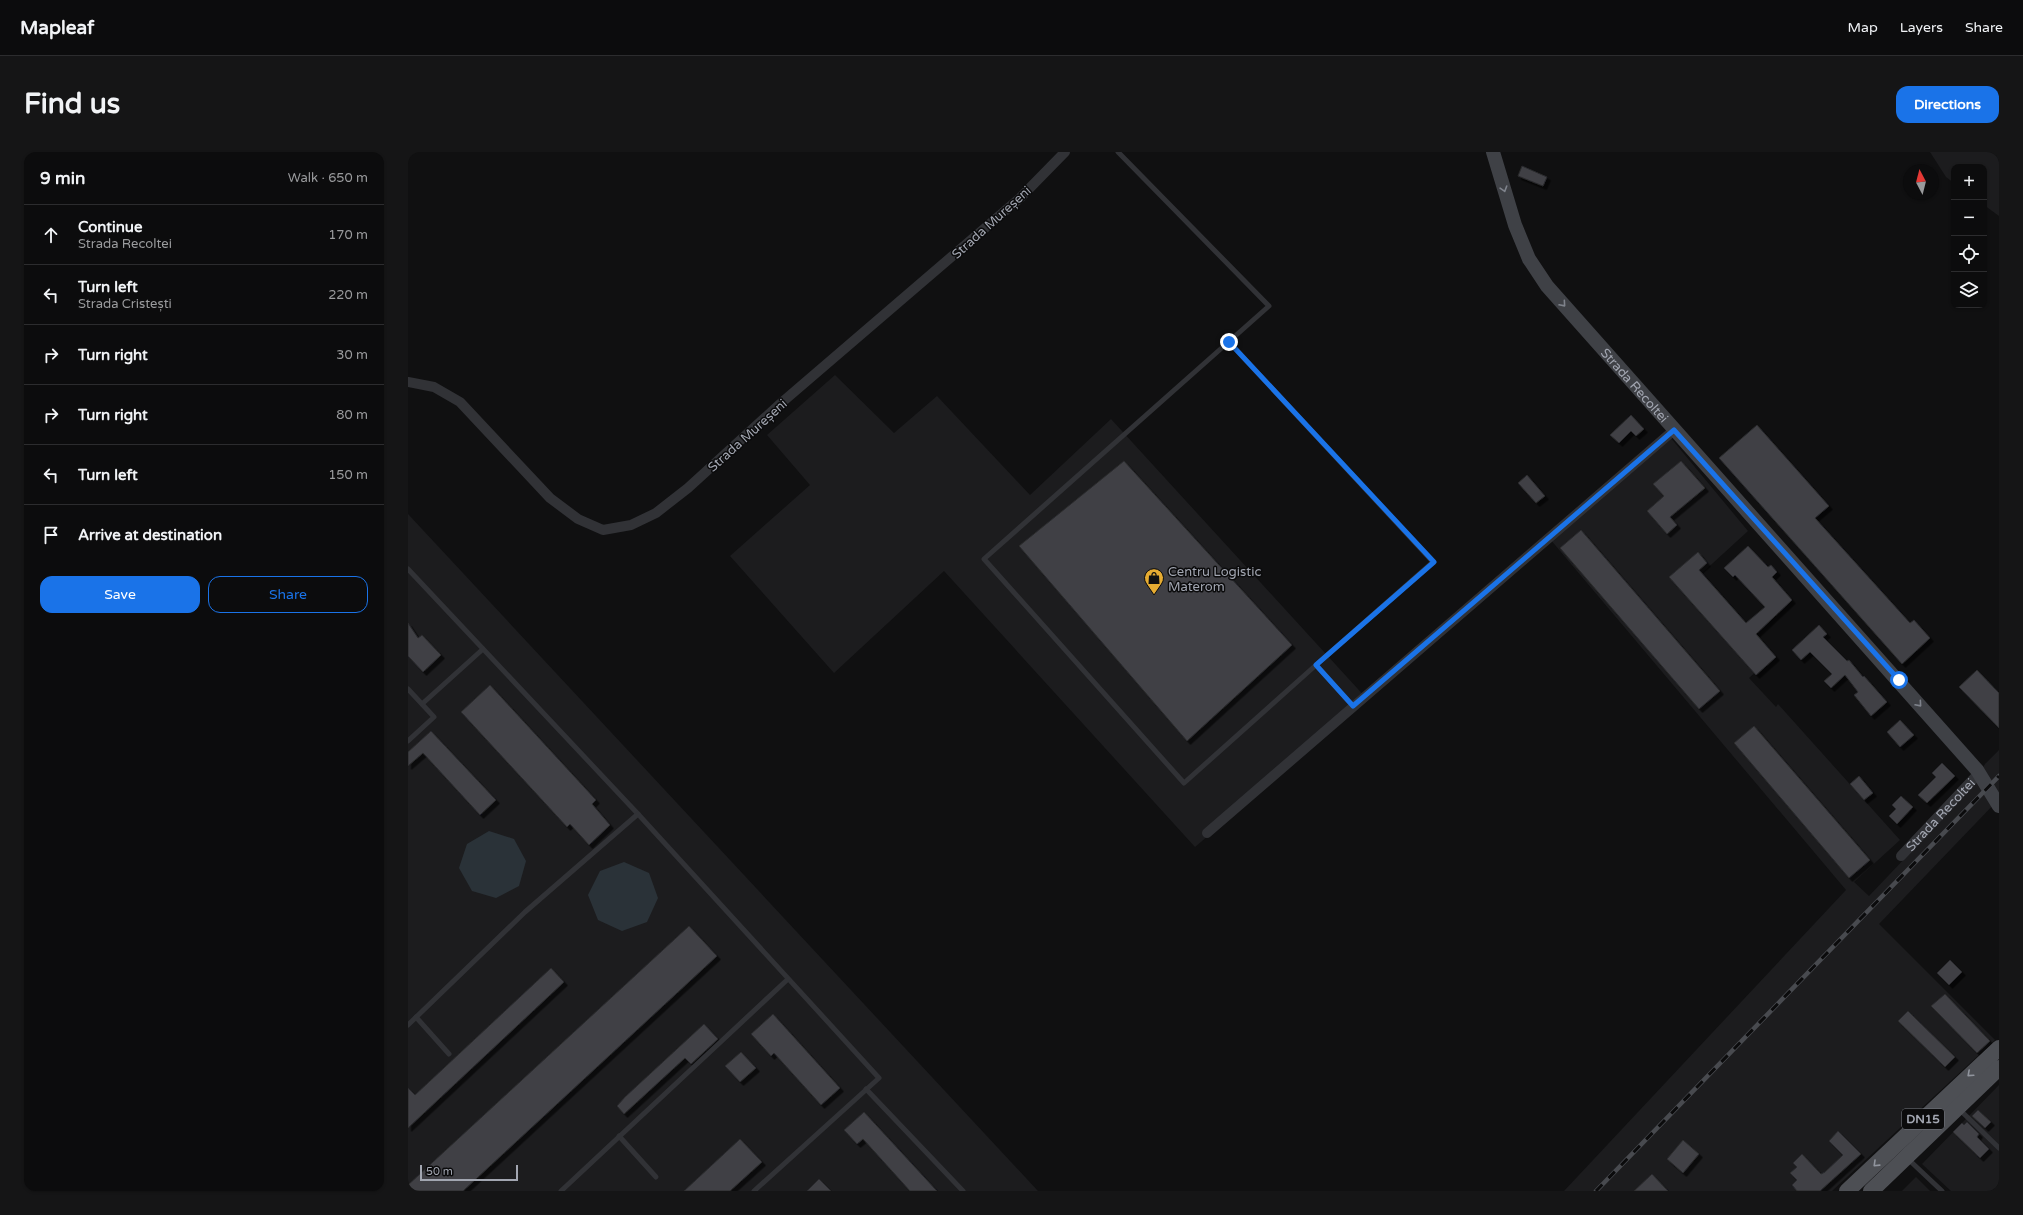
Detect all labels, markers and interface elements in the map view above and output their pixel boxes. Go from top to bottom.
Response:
text: Mapleaf [20,17,94,39]
text: Map [1848,19,1878,36]
text: Layers [1900,19,1943,36]
text: Share [1965,19,2003,36]
button: Directions [1896,86,1999,123]
text: Find us [24,87,120,121]
north arrow [1903,164,1939,200]
map controls [1951,164,1987,308]
button: + [1951,164,1987,200]
text: 9 min [40,168,85,189]
text: Walk · 650 m [288,170,368,186]
street label: Strada Mureșeni [949,183,1035,263]
one-way arrow [1499,186,1508,193]
button: − [1951,200,1987,236]
text: Continue [78,218,142,236]
icon: ahead [40,224,62,246]
text: 170 m [328,227,368,243]
text: Strada Recoltei [78,236,172,252]
button: locate [1951,236,1987,272]
button: layers [1951,272,1987,308]
text: Turn left [78,278,138,296]
icon: left [40,284,62,306]
text: 220 m [328,287,368,303]
text: Strada Cristești [78,296,172,312]
one-way arrow [1558,299,1565,307]
route end [1220,333,1238,351]
icon: right [40,344,62,366]
street label: Strada Recoltei [1597,345,1671,426]
text: Turn right [78,346,148,364]
text: 30 m [336,347,368,363]
street label: Strada Mureșeni [705,396,791,476]
icon: right [40,404,62,426]
text: Turn right [78,406,148,424]
text: 80 m [336,407,368,423]
icon: left [40,464,62,486]
text: Turn left [78,466,138,484]
text: 150 m [328,467,368,483]
icon: arrive [40,524,62,546]
text: Arrive at destination [78,526,222,544]
place label: Centru Logistic Materom [1168,564,1261,595]
shop icon: Centru Logistic Materom [1143,567,1165,595]
button: Save [40,576,200,613]
button: Share [208,576,368,613]
route start [1890,671,1908,689]
one-way arrow [1915,699,1922,707]
street label: Strada Recoltei [1903,775,1979,855]
one-way arrow [1967,1069,1975,1077]
road number: DN15 [1902,1109,1944,1129]
one-way arrow [1873,1159,1881,1166]
scale bar [420,1163,518,1182]
text: 50 m [426,1165,453,1178]

